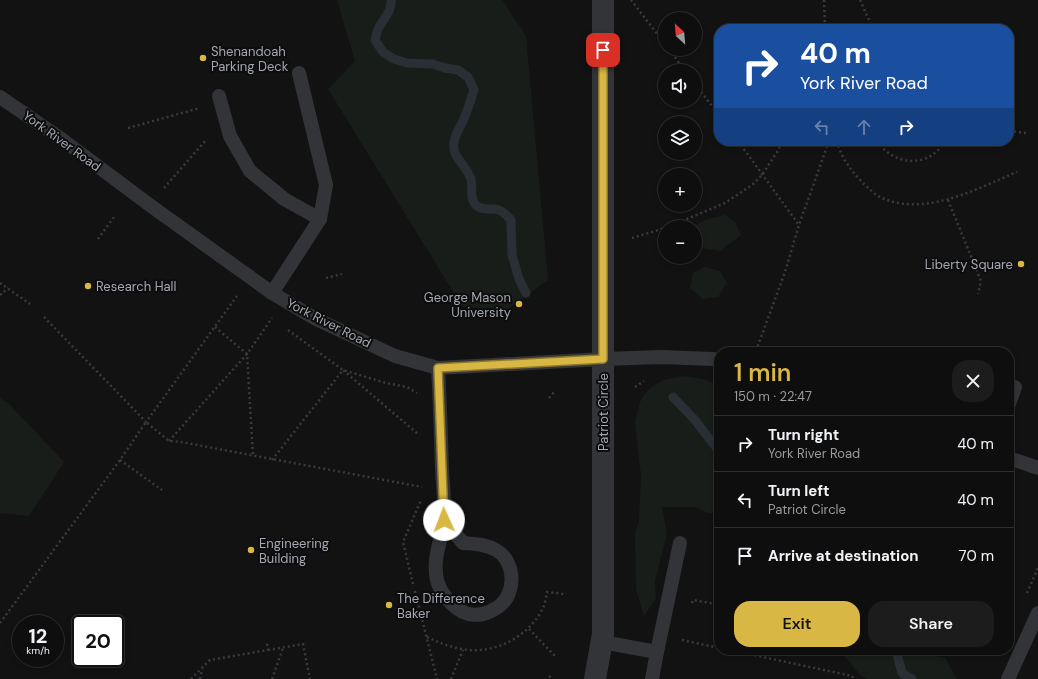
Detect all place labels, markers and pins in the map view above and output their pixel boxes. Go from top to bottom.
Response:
pin [586,33,620,67]
place label: Shenandoah Parking Deck [211,43,289,75]
marker: Shenandoah Parking Deck [198,53,208,63]
place label: Liberty Square [925,256,1013,273]
marker: Liberty Square [1016,259,1026,269]
place label: Research Hall [96,278,176,295]
marker: Research Hall [83,281,93,291]
place label: George Mason University [424,289,511,321]
marker: George Mason University [514,299,524,309]
place label: Engineering Building [259,535,329,567]
marker: Engineering Building [246,545,256,555]
place label: The Difference Baker [397,590,485,622]
marker: The Difference Baker [384,600,394,610]

